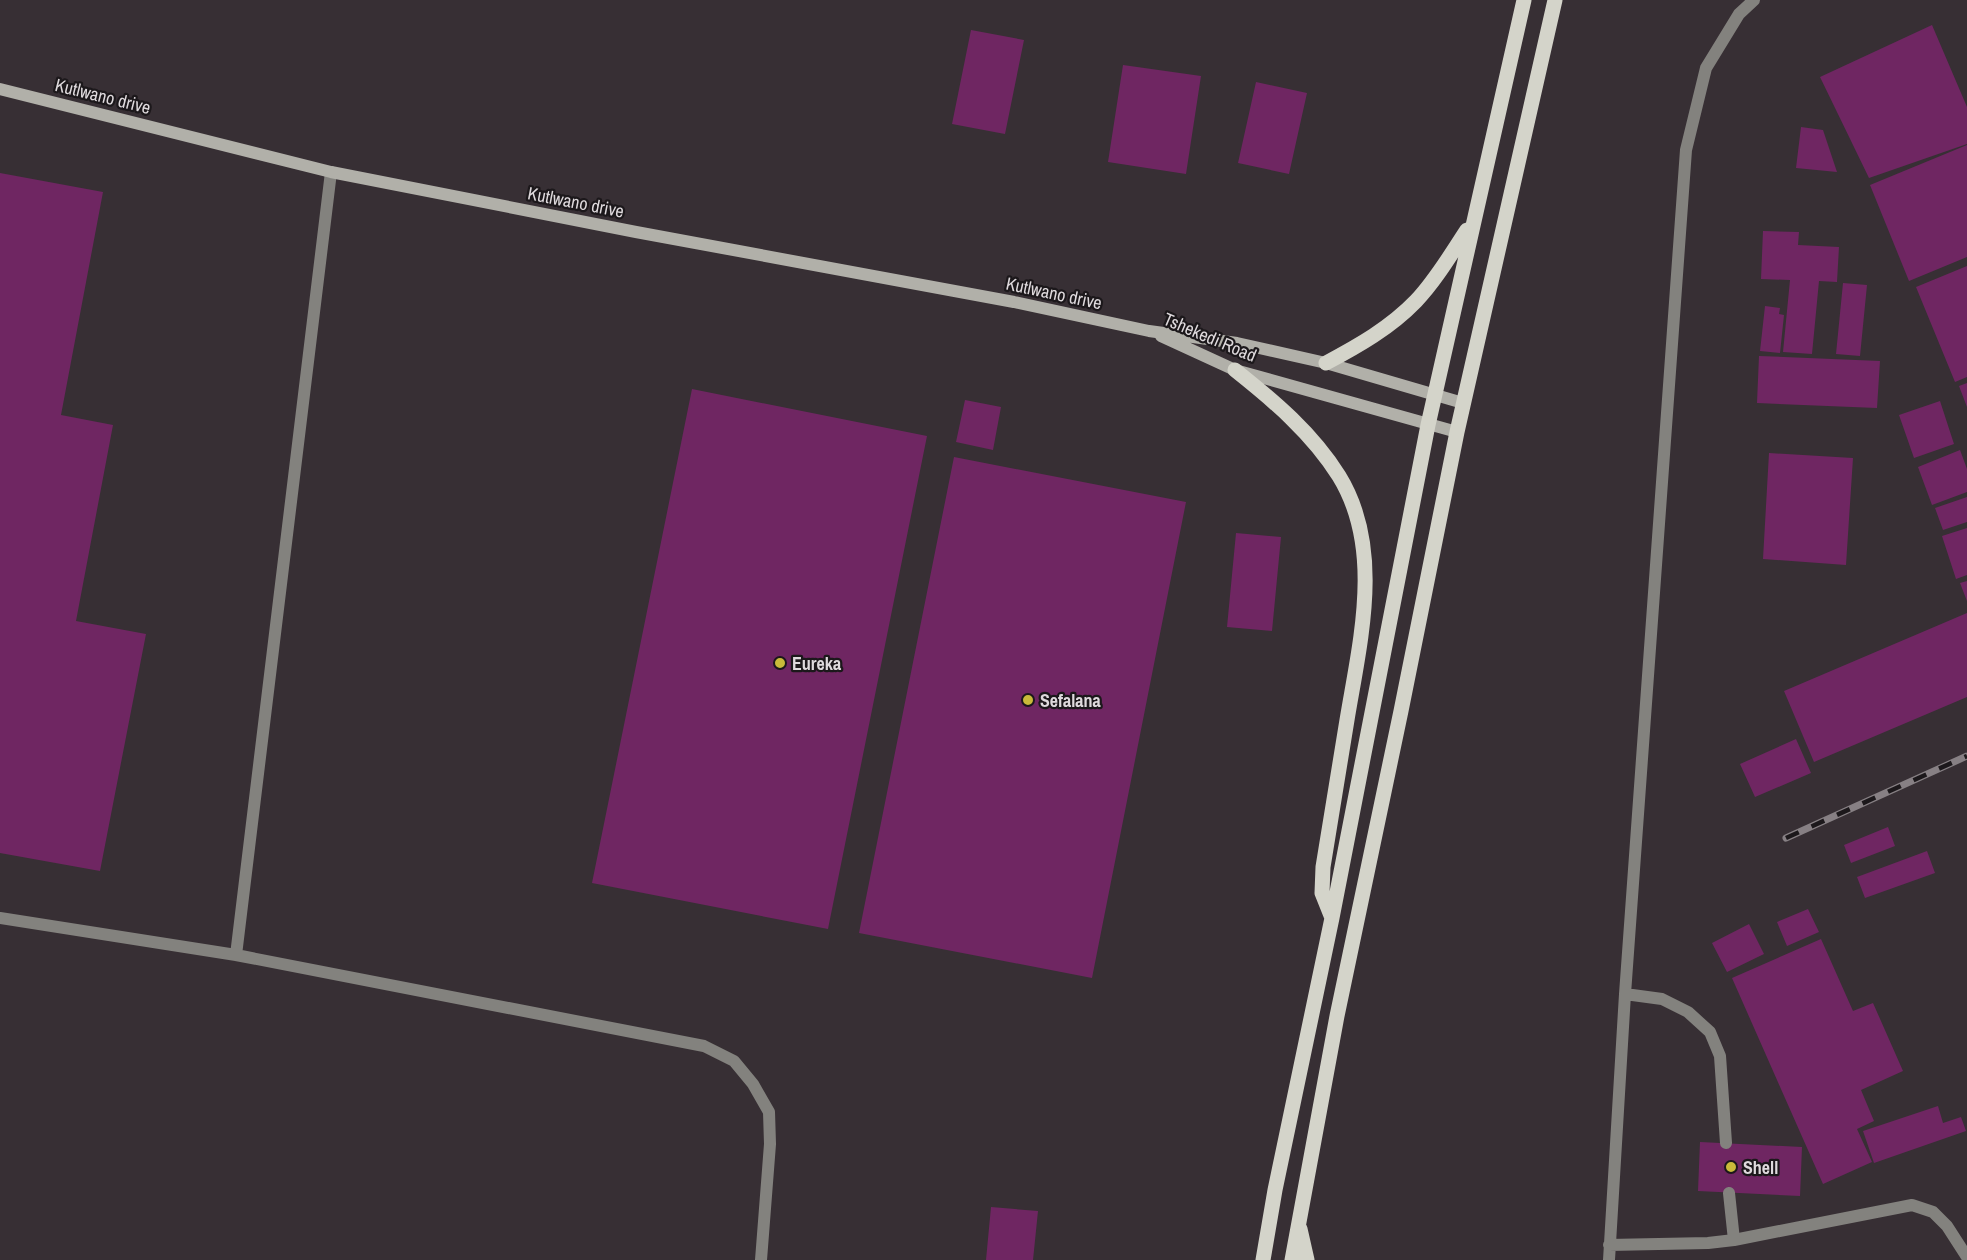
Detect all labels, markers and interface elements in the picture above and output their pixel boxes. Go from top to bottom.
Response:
street label: Kutlwano drive [53,72,153,120]
street label: Kutlwano drive [526,180,626,224]
street label: Kutlwano drive [1004,271,1104,315]
street label: Tshekedi Road [1160,306,1260,368]
place label: Eureka [792,651,842,676]
marker: Eureka [773,656,787,670]
place label: Sefalana [1040,688,1102,713]
marker: Sefalana [1021,693,1035,707]
place label: Shell [1743,1155,1778,1180]
marker: Shell [1724,1160,1738,1174]

